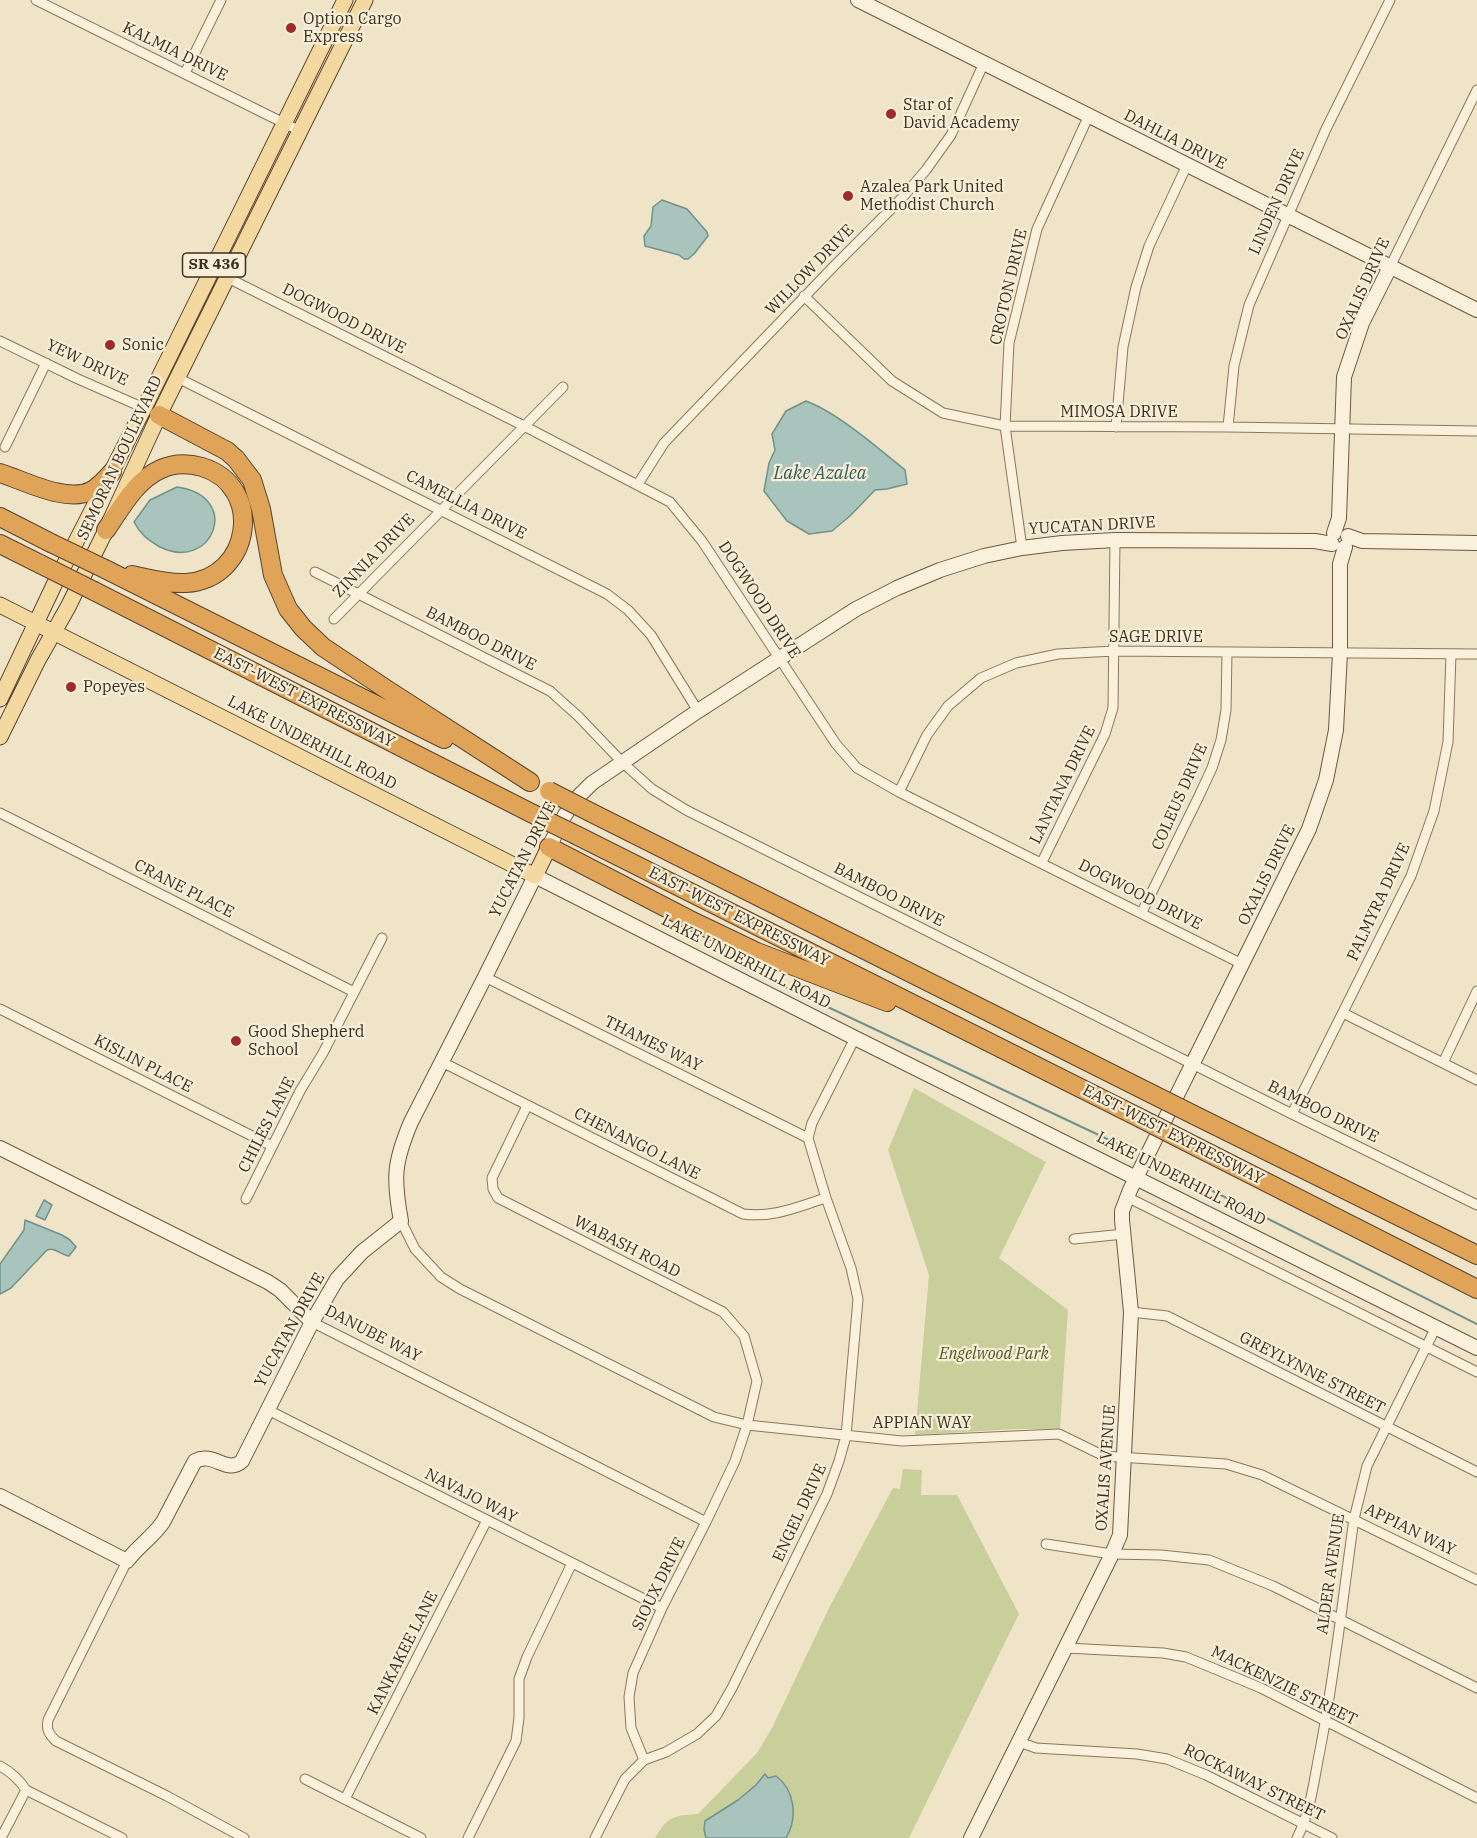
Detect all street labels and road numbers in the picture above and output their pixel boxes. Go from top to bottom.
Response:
street label: KALMIA DRIVE [119,18,231,86]
street label: DAHLIA DRIVE [1120,106,1230,174]
street label: LINDEN DRIVE [1245,146,1309,258]
street label: WILLOW DRIVE [762,221,858,319]
street label: CROTON DRIVE [986,227,1032,347]
street label: OXALIS DRIVE [1332,235,1394,343]
road number: SR 436 [182,253,246,277]
street label: DOGWOOD DRIVE [279,280,409,358]
street label: YEW DRIVE [43,336,131,390]
street label: SEMORAN BOULEVARD [73,373,167,543]
street label: MIMOSA DRIVE [1060,402,1178,422]
street label: CAMELLIA DRIVE [402,466,530,544]
street label: ZINNIA DRIVE [329,510,419,602]
street label: YUCATAN DRIVE [1028,513,1156,539]
street label: DOGWOOD DRIVE [714,538,804,662]
street label: BAMBOO DRIVE [423,603,539,675]
street label: SAGE DRIVE [1109,627,1203,647]
street label: EAST-WEST EXPRESSWAY [210,644,398,752]
street label: LAKE UNDERHILL ROAD [224,692,400,794]
street label: LANTANA DRIVE [1026,723,1100,847]
street label: COLEUS DRIVE [1148,741,1212,853]
street label: YUCATAN DRIVE [486,799,560,921]
street label: OXALIS DRIVE [1234,821,1300,929]
street label: PALMYRA DRIVE [1343,840,1415,964]
street label: CRANE PLACE [131,856,237,922]
street label: DOGWOOD DRIVE [1075,856,1205,934]
street label: BAMBOO DRIVE [831,859,947,931]
street label: EAST-WEST EXPRESSWAY [645,863,833,971]
street label: LAKE UNDERHILL ROAD [658,911,834,1013]
street label: THAMES WAY [601,1012,705,1076]
street label: KISLIN PLACE [90,1031,196,1097]
street label: CHILES LANE [235,1074,299,1176]
street label: BAMBOO DRIVE [1264,1077,1382,1147]
street label: EAST-WEST EXPRESSWAY [1079,1081,1267,1189]
street label: CHENANGO LANE [571,1104,703,1184]
street label: LAKE UNDERHILL ROAD [1093,1128,1269,1230]
street label: WABASH ROAD [571,1212,683,1282]
street label: YUCATAN DRIVE [251,1270,329,1390]
street label: DANUBE WAY [321,1301,425,1367]
street label: GREYLYNNE STREET [1236,1328,1388,1418]
street label: OXALIS AVENUE [1092,1404,1120,1532]
street label: APPIAN WAY [873,1413,971,1433]
street label: ENGEL DRIVE [769,1461,831,1565]
street label: NAVAJO WAY [422,1464,520,1528]
street label: APPIAN WAY [1361,1500,1459,1560]
street label: ALDER AVENUE [1313,1512,1349,1636]
street label: SIOUX DRIVE [628,1534,690,1634]
street label: KANKAKEE LANE [364,1588,442,1718]
street label: MACKENZIE STREET [1208,1642,1360,1730]
street label: ROCKAWAY STREET [1180,1741,1328,1825]

